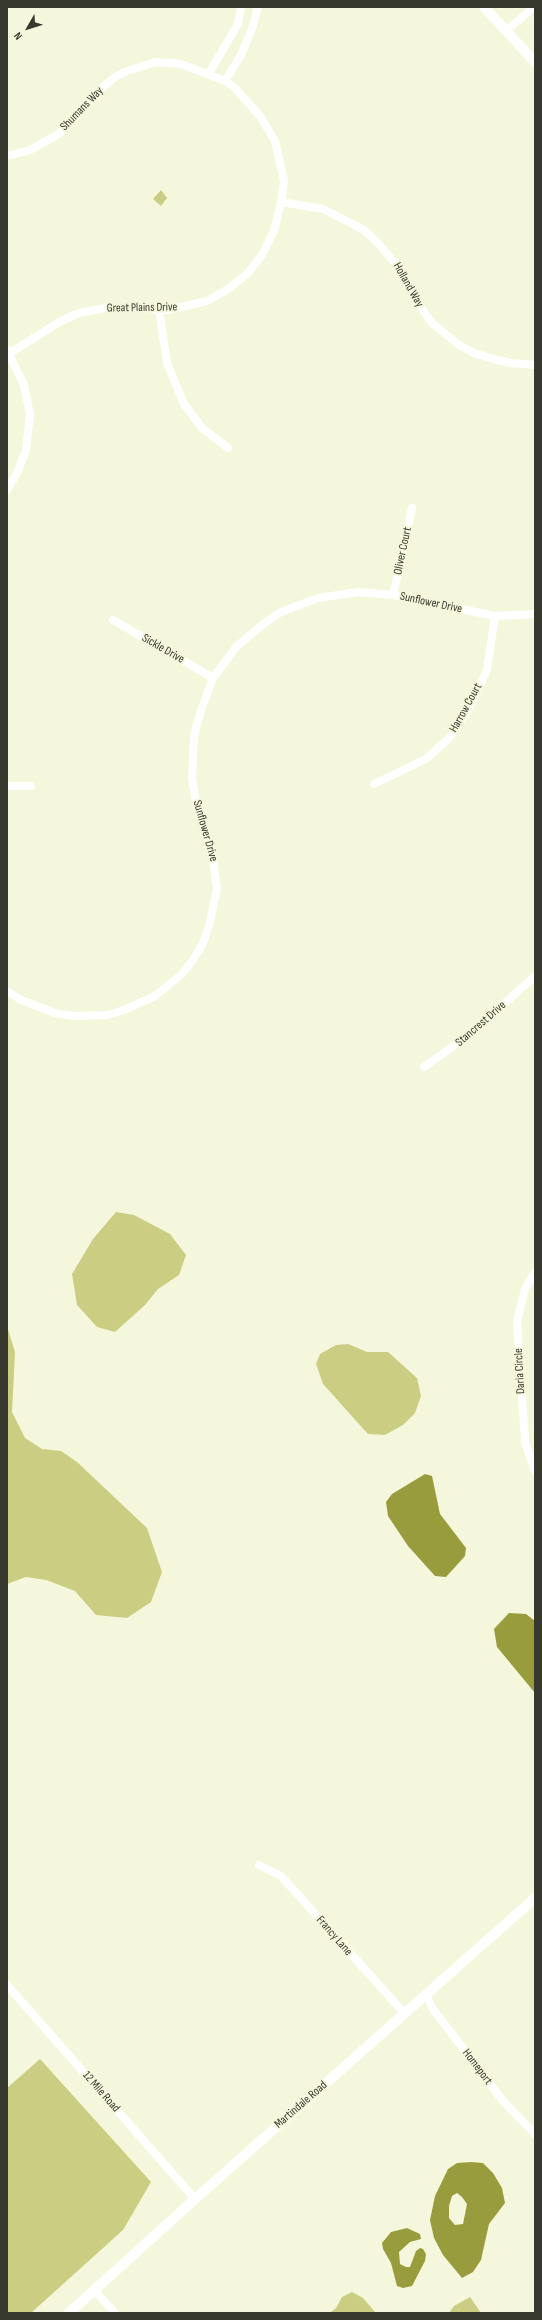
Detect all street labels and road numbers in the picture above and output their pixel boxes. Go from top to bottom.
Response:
street label: Shumans Way [58,84,106,134]
street label: Holland Way [390,260,426,310]
street label: Great Plains Drive [107,300,177,316]
street label: Oliver Court [391,526,415,576]
street label: Sunflower Drive [399,589,463,617]
street label: Sickle Drive [139,631,187,667]
street label: Harrow Court [447,681,485,735]
street label: Sunflower Drive [189,799,221,863]
street label: Stancrest Drive [453,998,509,1050]
street label: Daria Circle [512,1348,528,1394]
street label: Francy Lane [313,1913,355,1959]
street label: Homeport [459,2046,495,2088]
street label: 12 Mile Road [79,2069,123,2115]
street label: Martindale Road [272,2078,330,2132]

